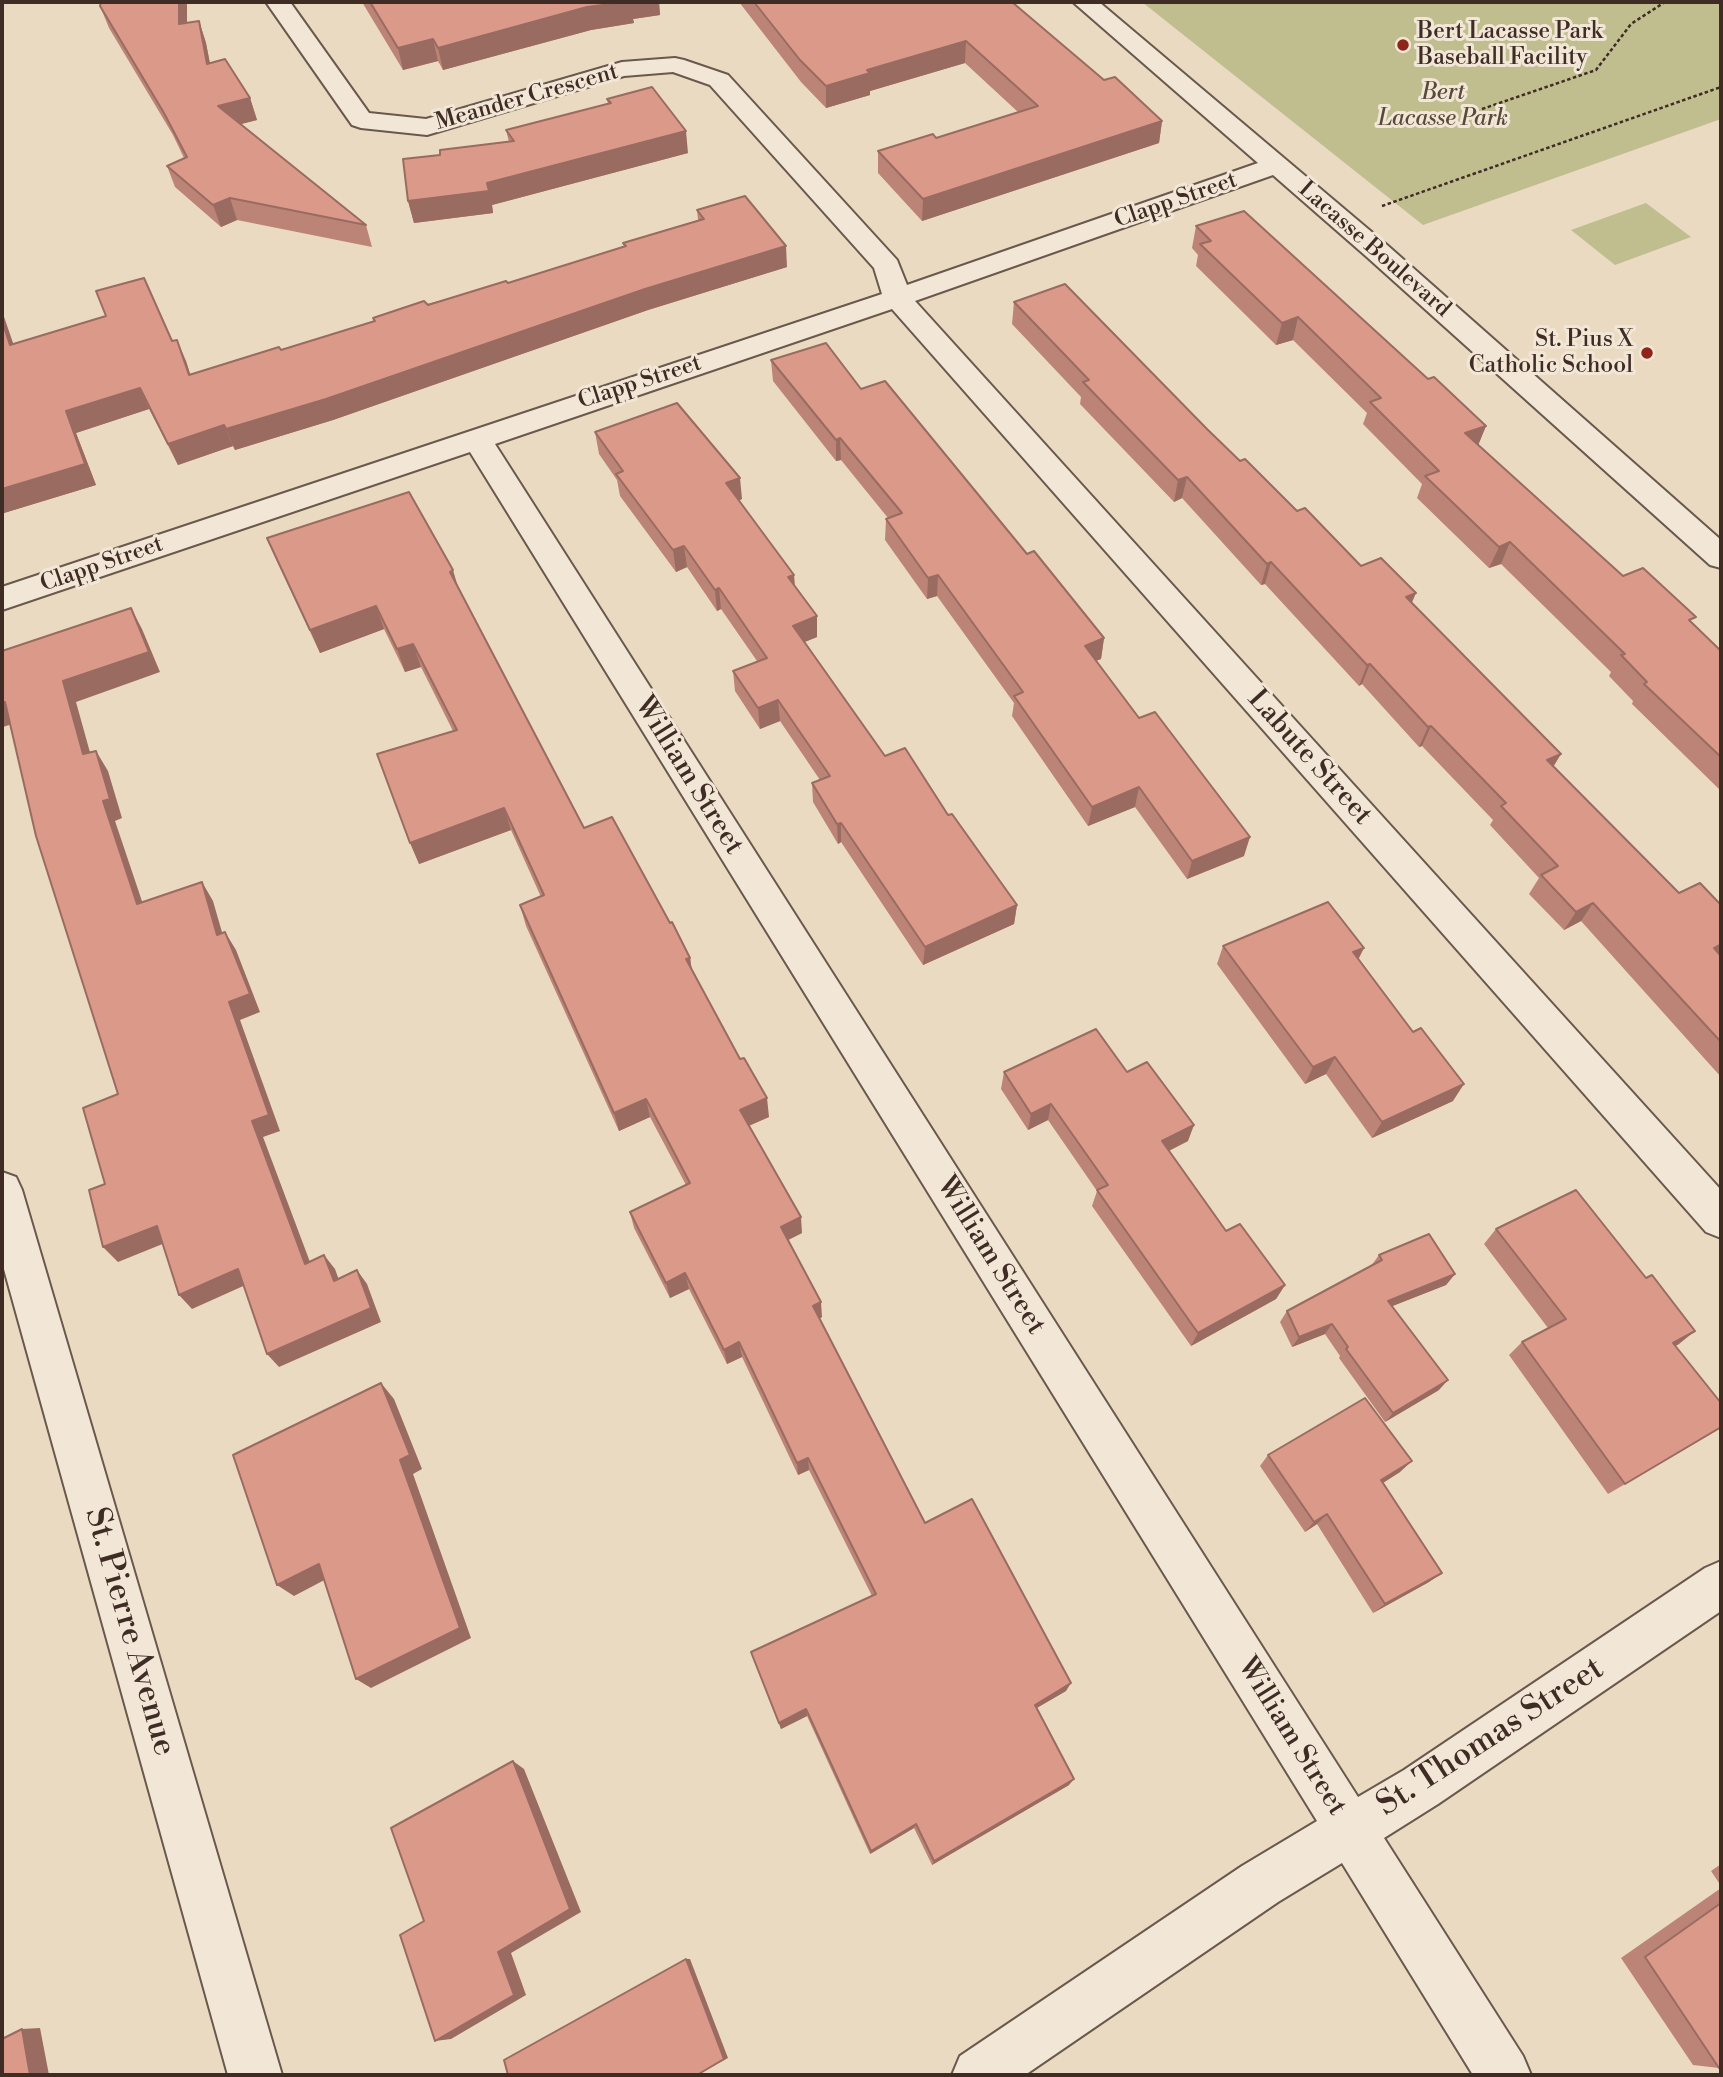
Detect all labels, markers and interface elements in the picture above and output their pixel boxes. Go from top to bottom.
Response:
place label: Bert Lacasse Park Baseball Facility [1417,18,1603,72]
marker: Bert Lacasse Park Baseball Facility [1395,37,1411,53]
street label: Meander Crescent [432,59,622,137]
park label: Bert Lacasse Park [1378,79,1508,133]
street label: Clapp Street [1111,167,1241,235]
street label: Lacasse Boulevard [1292,176,1456,324]
place label: St. Pius X Catholic School [1469,326,1633,380]
marker: St. Pius X Catholic School [1639,345,1655,361]
street label: Clapp Street [575,350,705,416]
street label: Clapp Street [37,531,167,599]
street label: Labute Street [1240,683,1378,833]
street label: William Street [626,691,750,861]
street label: William Street [928,1171,1052,1341]
street label: St. Pierre Avenue [75,1503,183,1761]
street label: St. Thomas Street [1370,1650,1612,1826]
street label: William Street [1229,1652,1353,1822]

